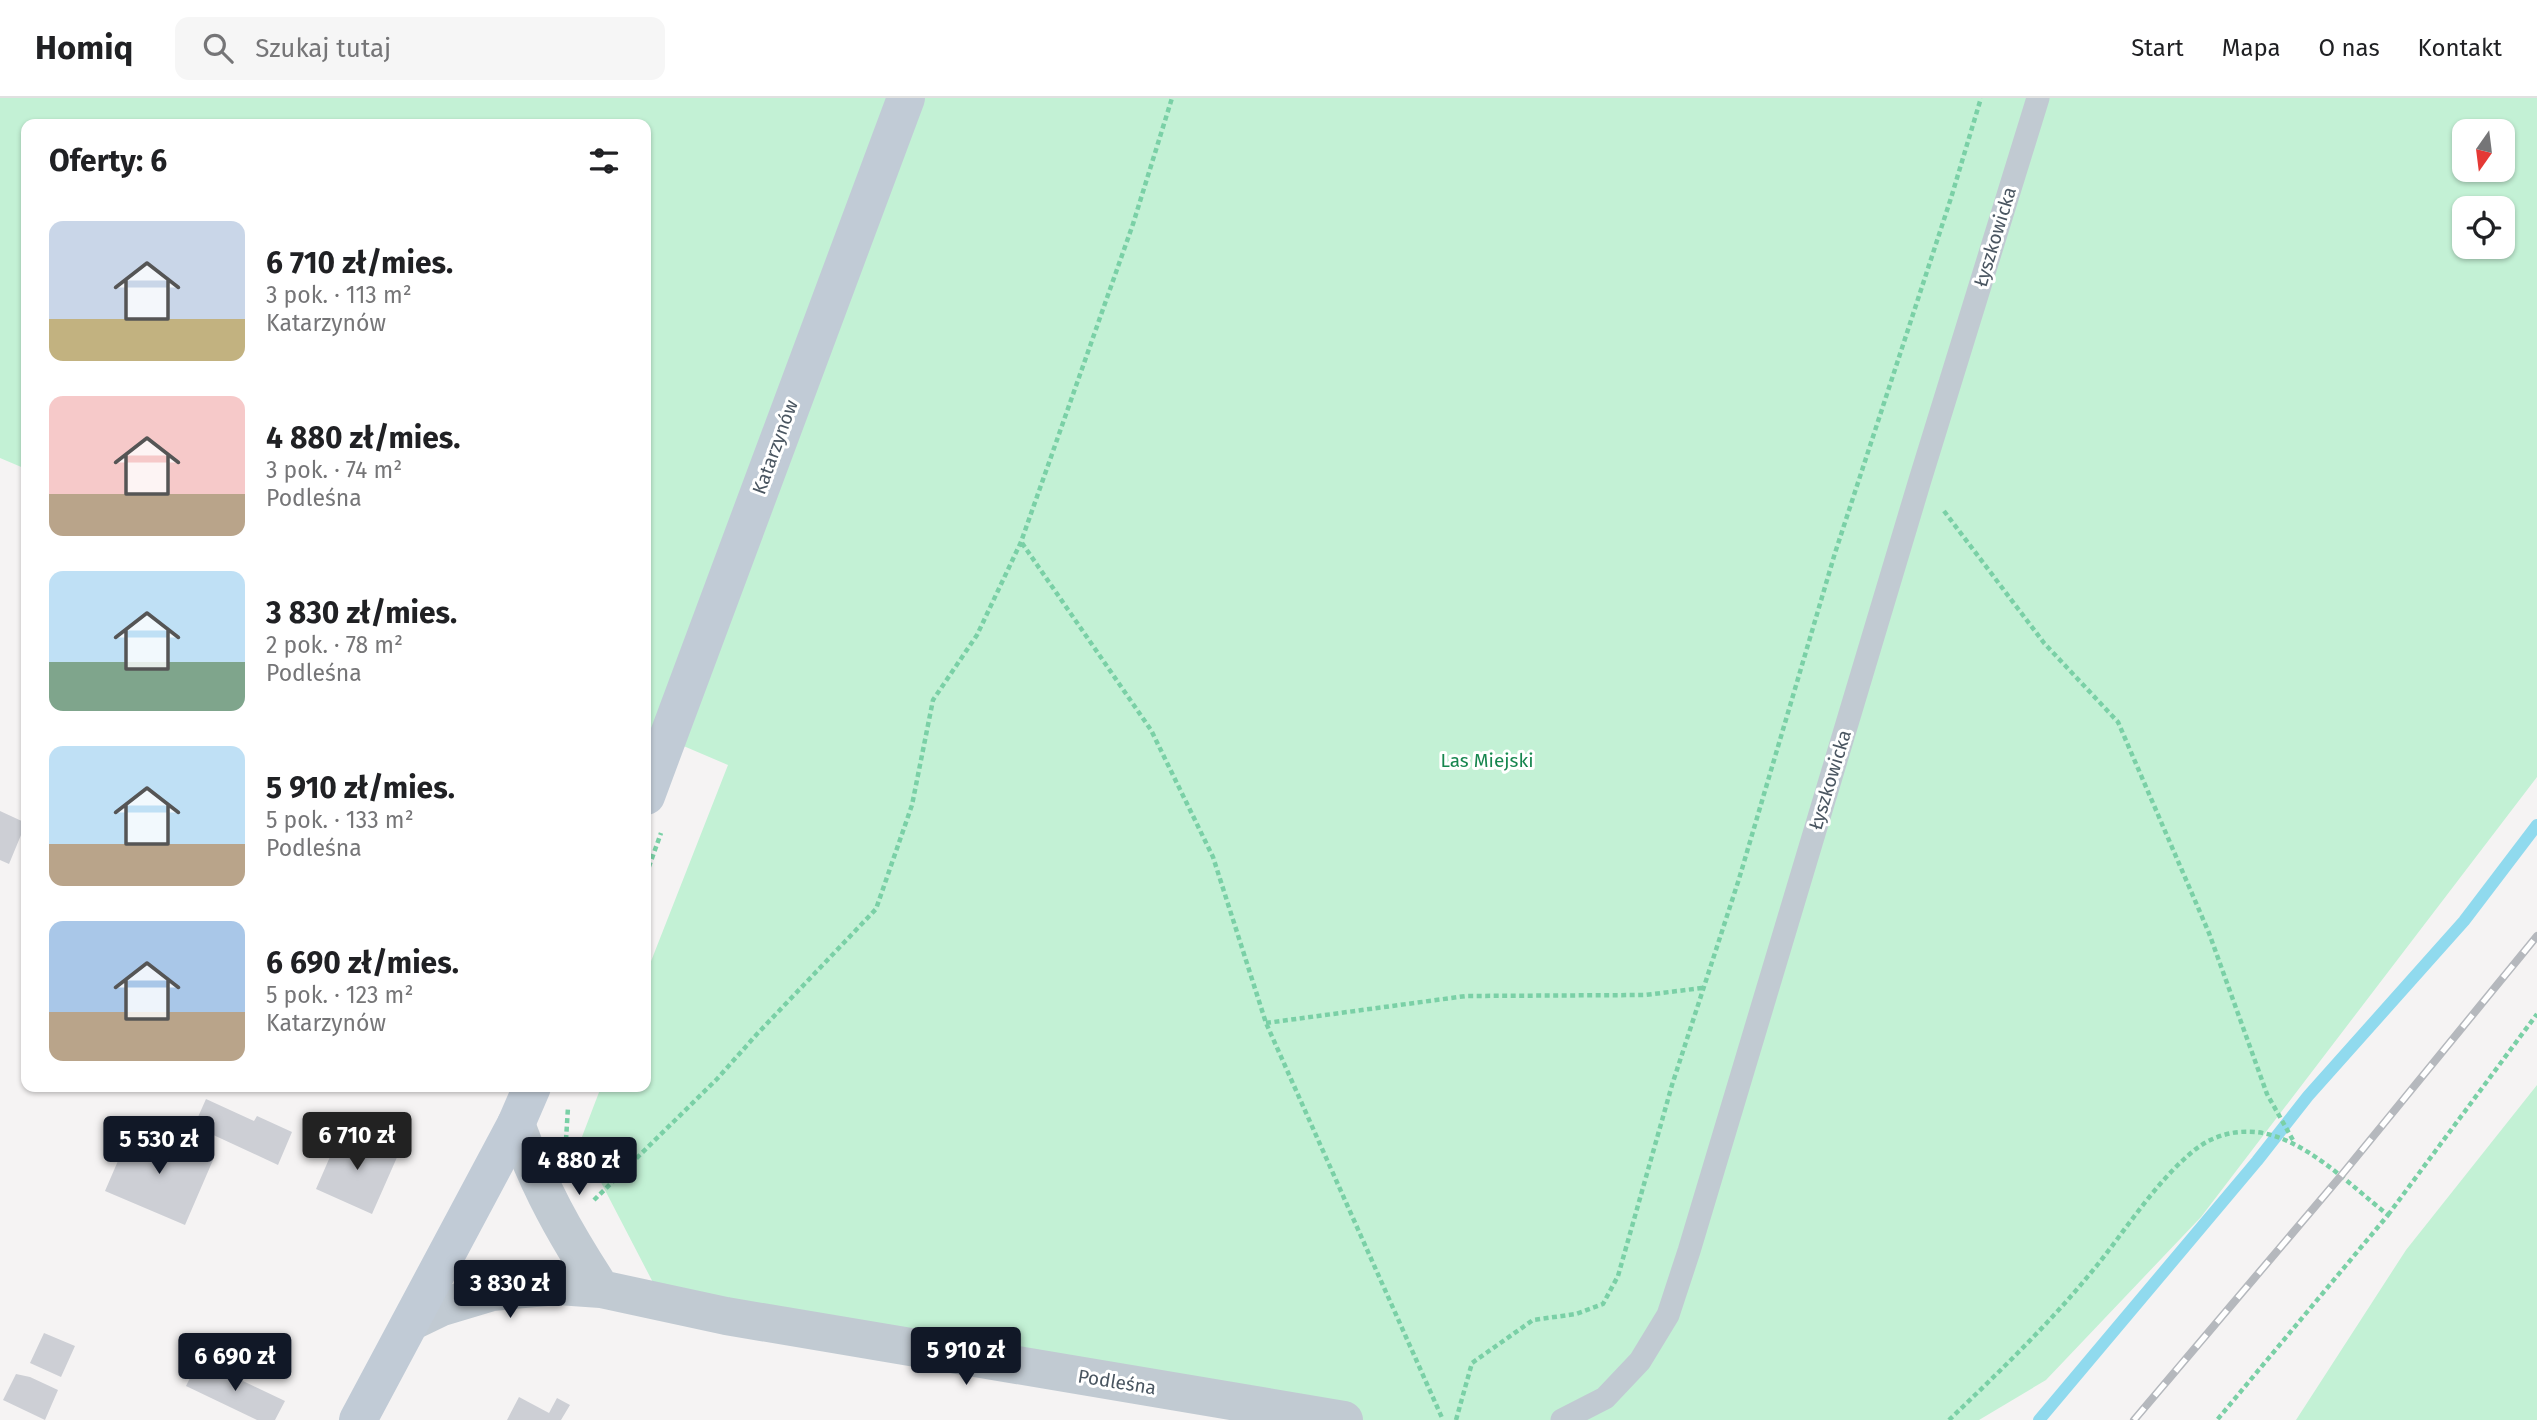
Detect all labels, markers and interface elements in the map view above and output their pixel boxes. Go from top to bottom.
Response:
search box [175,17,665,80]
text: Homiq [35,28,133,68]
icon: search [199,29,237,67]
text: Szukaj tutaj [255,33,391,64]
text: Start [2131,34,2184,62]
text: Mapa [2222,34,2281,62]
text: O nas [2319,34,2380,62]
text: Kontakt [2418,34,2502,62]
north arrow [2452,119,2515,182]
map controls [2452,119,2515,259]
icon: filters [585,142,623,180]
text: Oferty: 6 [49,143,167,179]
street label: Łyszkowicka [1969,184,2021,290]
button: locate [2452,196,2515,259]
text: 6 710 zł/mies. [266,245,453,281]
icon: home [105,249,189,333]
text: 3 pok. · 113 m² [266,281,412,309]
text: Katarzynów [266,309,386,337]
street label: Katarzynów [747,396,803,497]
text: 4 880 zł/mies. [266,420,460,456]
icon: home [105,424,189,508]
text: 3 pok. · 74 m² [266,456,402,484]
text: Podleśna [266,484,362,512]
text: 3 830 zł/mies. [266,595,457,631]
icon: home [105,599,189,683]
text: 2 pok. · 78 m² [266,631,403,659]
text: Podleśna [266,659,362,687]
street label: Łyszkowicka [1804,727,1856,833]
park label: Las Miejski [1440,749,1534,772]
text: 5 910 zł/mies. [266,770,455,806]
icon: home [105,774,189,858]
text: 5 pok. · 133 m² [266,806,414,834]
text: Podleśna [266,834,362,862]
text: 6 690 zł/mies. [266,945,459,981]
icon: home [105,949,189,1033]
text: 5 pok. · 123 m² [266,981,413,1009]
text: Katarzynów [266,1009,386,1037]
pin: 6 710 zł [285,1112,429,1172]
pin: 5 530 zł [87,1116,231,1176]
text: 6 710 zł [319,1121,395,1149]
text: 5 530 zł [119,1125,199,1153]
pin: 4 880 zł [507,1138,651,1197]
text: 4 880 zł [538,1146,620,1174]
pin: 3 830 zł [438,1260,582,1320]
text: 3 830 zł [470,1269,550,1297]
pin: 5 910 zł [894,1328,1038,1387]
pin: 6 690 zł [163,1334,307,1393]
text: 5 910 zł [927,1336,1005,1364]
text: 6 690 zł [194,1342,276,1370]
street label: Podleśna [1076,1364,1158,1400]

